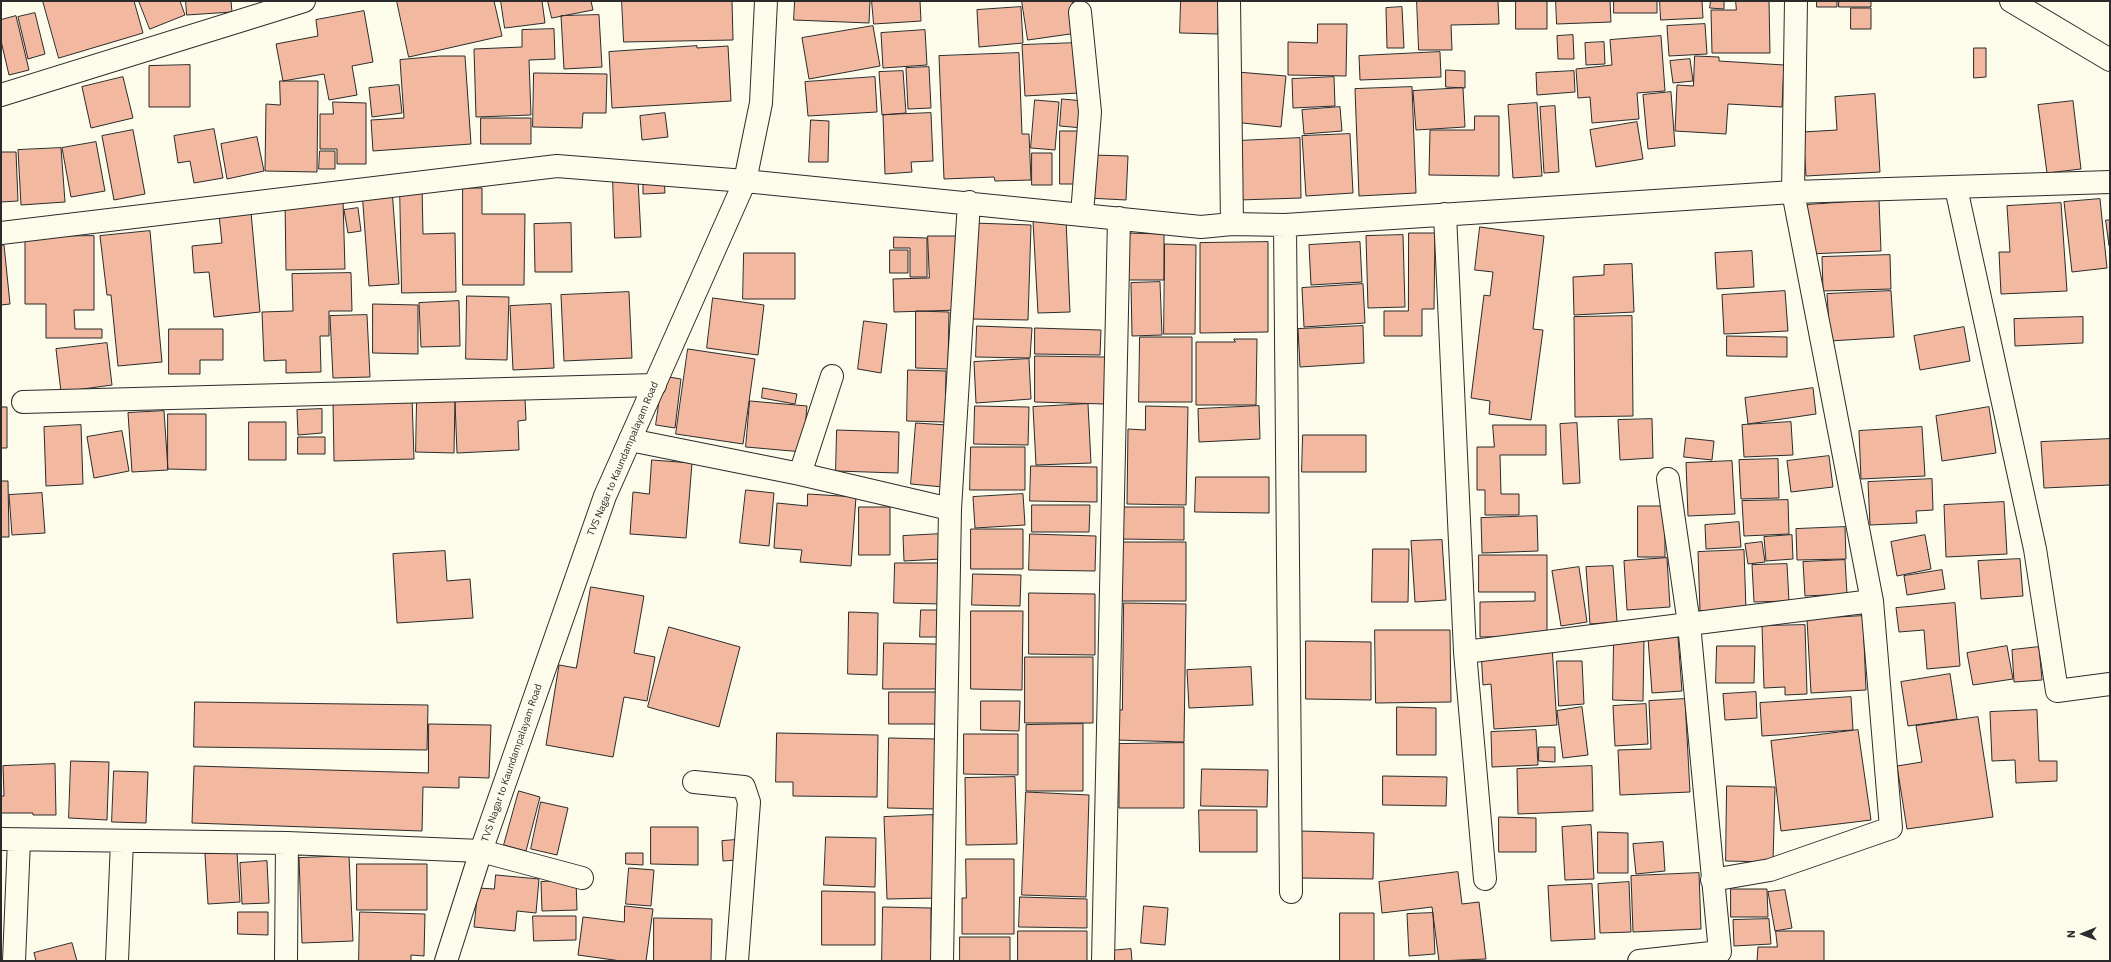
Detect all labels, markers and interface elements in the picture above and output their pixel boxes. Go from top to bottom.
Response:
street label: TVS Nagar to Kaundampalayam Road [585,380,661,538]
street label: TVS Nagar to Kaundampalayam Road [479,682,545,844]
north arrow [2063,914,2103,954]
text: N [2064,930,2078,938]

